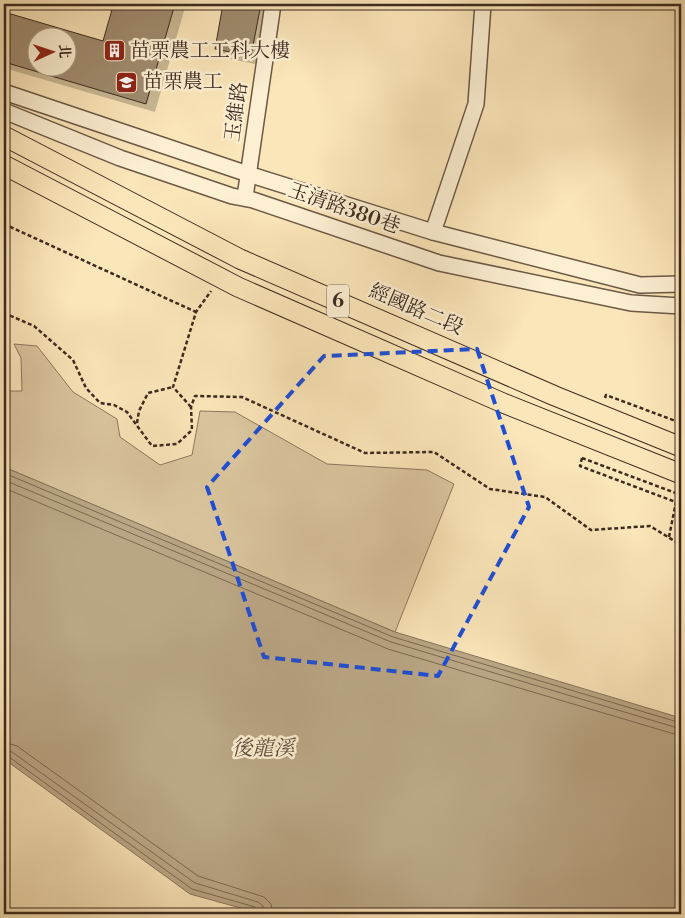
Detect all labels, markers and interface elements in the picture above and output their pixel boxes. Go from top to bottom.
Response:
north arrow [28,28,78,78]
building icon: 苗栗農工工科大樓 [102,39,126,63]
place label: 苗栗農工工科大樓 [130,39,290,64]
text: 北 [55,44,73,59]
school or university icon: 苗栗農工 [115,70,139,94]
place label: 苗栗農工 [143,70,223,95]
street label: 玉維路 [220,81,254,143]
street label: 玉清路380巷 [285,178,403,240]
street label: 經國路二段 [365,279,467,341]
road number: 6 [327,284,349,318]
water label: 後龍溪 [232,736,296,762]

